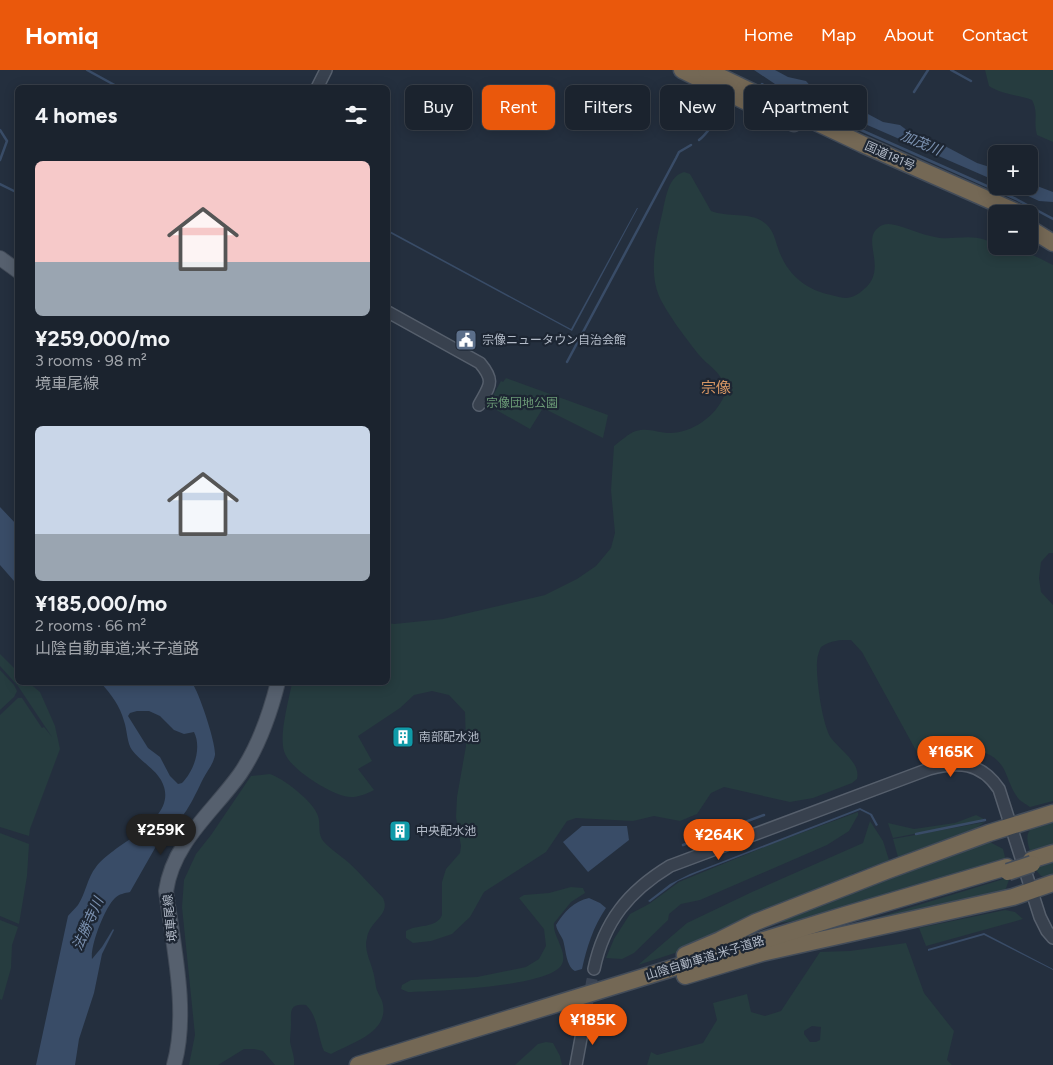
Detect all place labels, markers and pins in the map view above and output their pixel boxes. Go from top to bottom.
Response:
public building icon: 宗像ニュータウン自治会館 [454,328,478,352]
place label: 宗像ニュータウン自治会館 [482,333,626,347]
building icon: 南部配水池 [391,725,415,749]
place label: 南部配水池 [419,730,479,744]
pin: ¥165K [916,736,986,778]
pin: ¥259K [126,814,196,856]
pin: ¥264K [684,818,754,861]
building icon: 中央配水池 [388,819,412,843]
place label: 中央配水池 [416,824,476,838]
pin: ¥185K [558,1004,628,1046]

